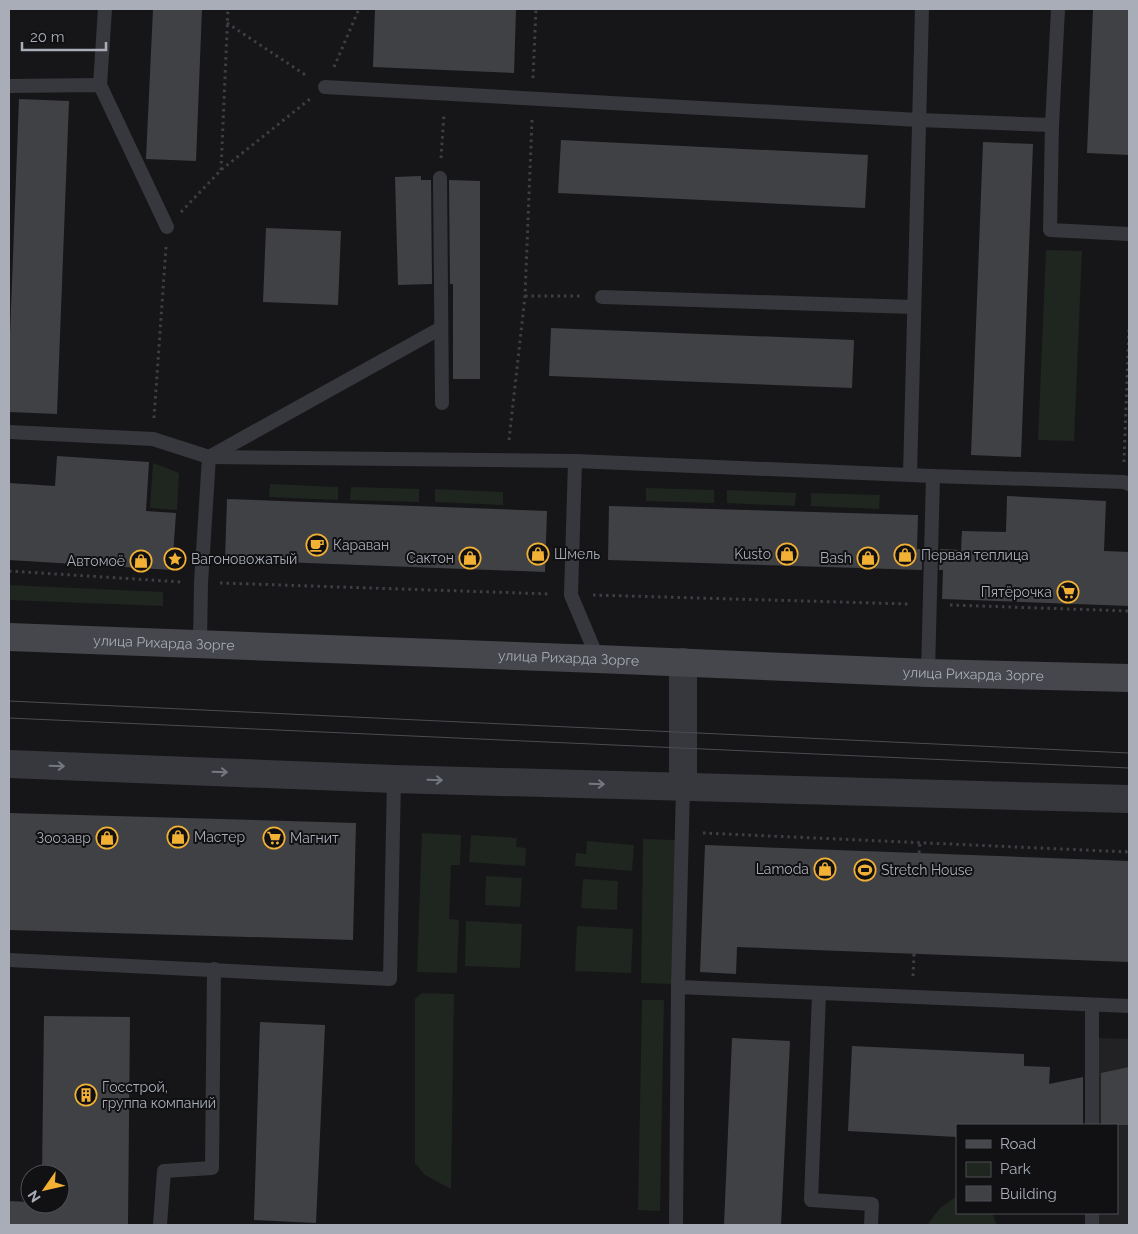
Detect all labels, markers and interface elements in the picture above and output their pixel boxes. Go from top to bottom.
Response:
scale bar [22,20,106,52]
text: 20 m [30,28,65,46]
cafe icon: Караван [305,533,329,557]
place label: Караван [333,537,389,553]
shop icon: Шмель [526,542,550,566]
shop icon: Kusto [775,542,799,566]
shop icon: Первая теплица [893,543,917,567]
shop icon: Сактон [458,546,482,570]
place label: Шмель [554,546,600,562]
place label: Kusto [734,546,771,562]
shop icon: Bash [856,546,880,570]
place icon: Вагоновожатый [163,547,187,571]
place label: Первая теплица [921,547,1029,563]
shop icon: Автомоё [129,549,153,573]
place label: Сактон [406,550,454,566]
place label: Bash [820,550,852,566]
place label: Вагоновожатый [191,551,297,567]
place label: Автомоё [67,553,125,569]
supermarket icon: Пятёрочка [1056,580,1080,604]
place label: Пятёрочка [981,584,1052,600]
street label: улица Рихарда Зорге [93,632,235,653]
street label: улица Рихарда Зорге [498,647,640,669]
street label: улица Рихарда Зорге [902,664,1044,684]
one-way arrow [49,761,65,770]
one-way arrow [212,767,228,777]
one-way arrow [426,775,442,785]
one-way arrow [589,780,605,789]
shop icon: Мастер [166,825,190,849]
shop icon: Зоозавр [95,826,119,850]
supermarket icon: Магнит [262,826,286,850]
place label: Мастер [194,829,245,845]
place label: Зоозавр [37,830,91,846]
place label: Магнит [290,830,339,846]
shop icon: Lamoda [813,857,837,881]
sports icon: Stretch House [853,858,877,882]
place label: Lamoda [756,861,809,877]
place label: Stretch House [881,862,973,878]
place label: Госстрой, группа компаний [102,1079,216,1111]
building icon: Госстрой, группа компаний [74,1083,98,1107]
legend [956,1124,1118,1214]
text: Road [1000,1135,1036,1153]
text: Park [1000,1160,1031,1178]
north arrow [20,1164,70,1214]
text: Building [1000,1185,1057,1203]
text: N [25,1187,44,1205]

